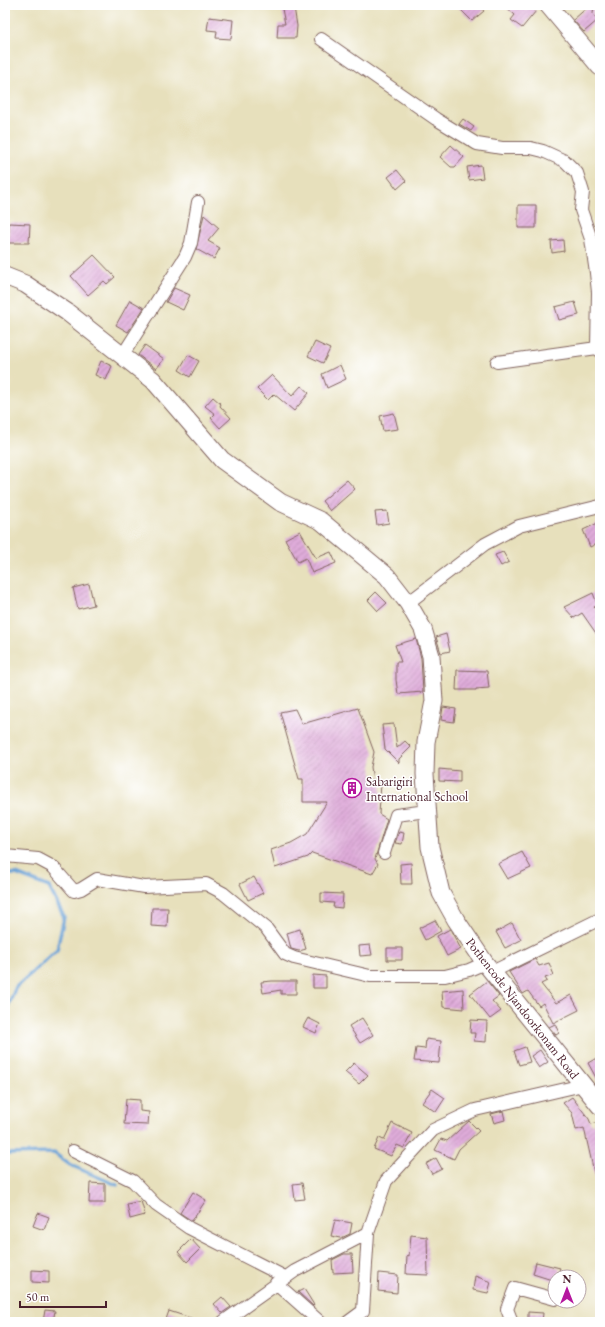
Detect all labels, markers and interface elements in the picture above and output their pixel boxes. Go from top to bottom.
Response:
place label: Sabarigiri International School [366,773,468,805]
building icon: Sabarigiri International School [341,777,363,799]
street label: Pothencode Njandoorkonam Road [462,934,583,1083]
north arrow [547,1269,587,1309]
text: N [563,1272,572,1286]
scale bar [20,1283,106,1309]
text: 50 m [26,1289,50,1305]

